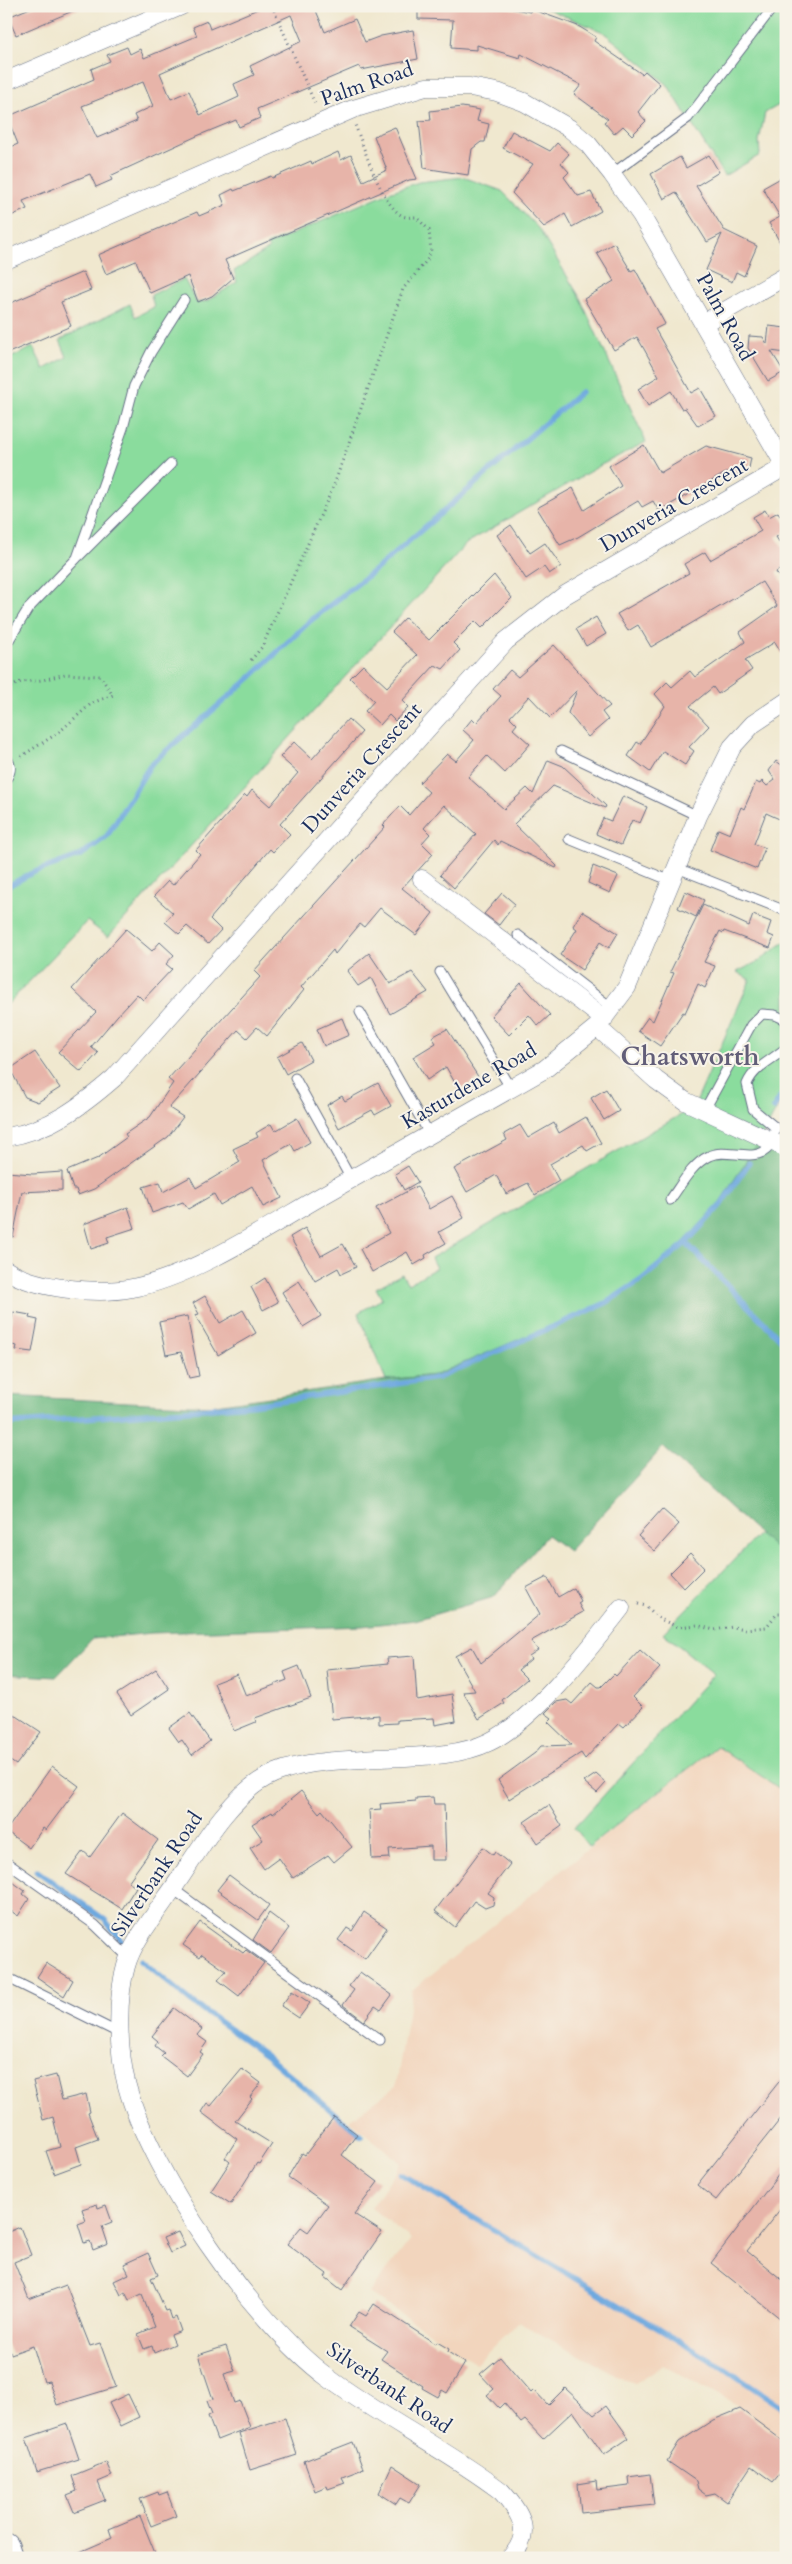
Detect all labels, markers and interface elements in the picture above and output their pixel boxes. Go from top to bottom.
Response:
street label: Palm Road [317,55,417,113]
street label: Palm Road [689,268,761,366]
street label: Dunveria Crescent [594,451,754,559]
street label: Dunveria Crescent [295,696,429,840]
street label: Kasturdene Road [396,1036,542,1136]
district label: Chatsworth [621,1039,759,1074]
street label: Silverbank Road [104,1806,210,1942]
street label: Silverbank Road [321,2335,457,2441]

